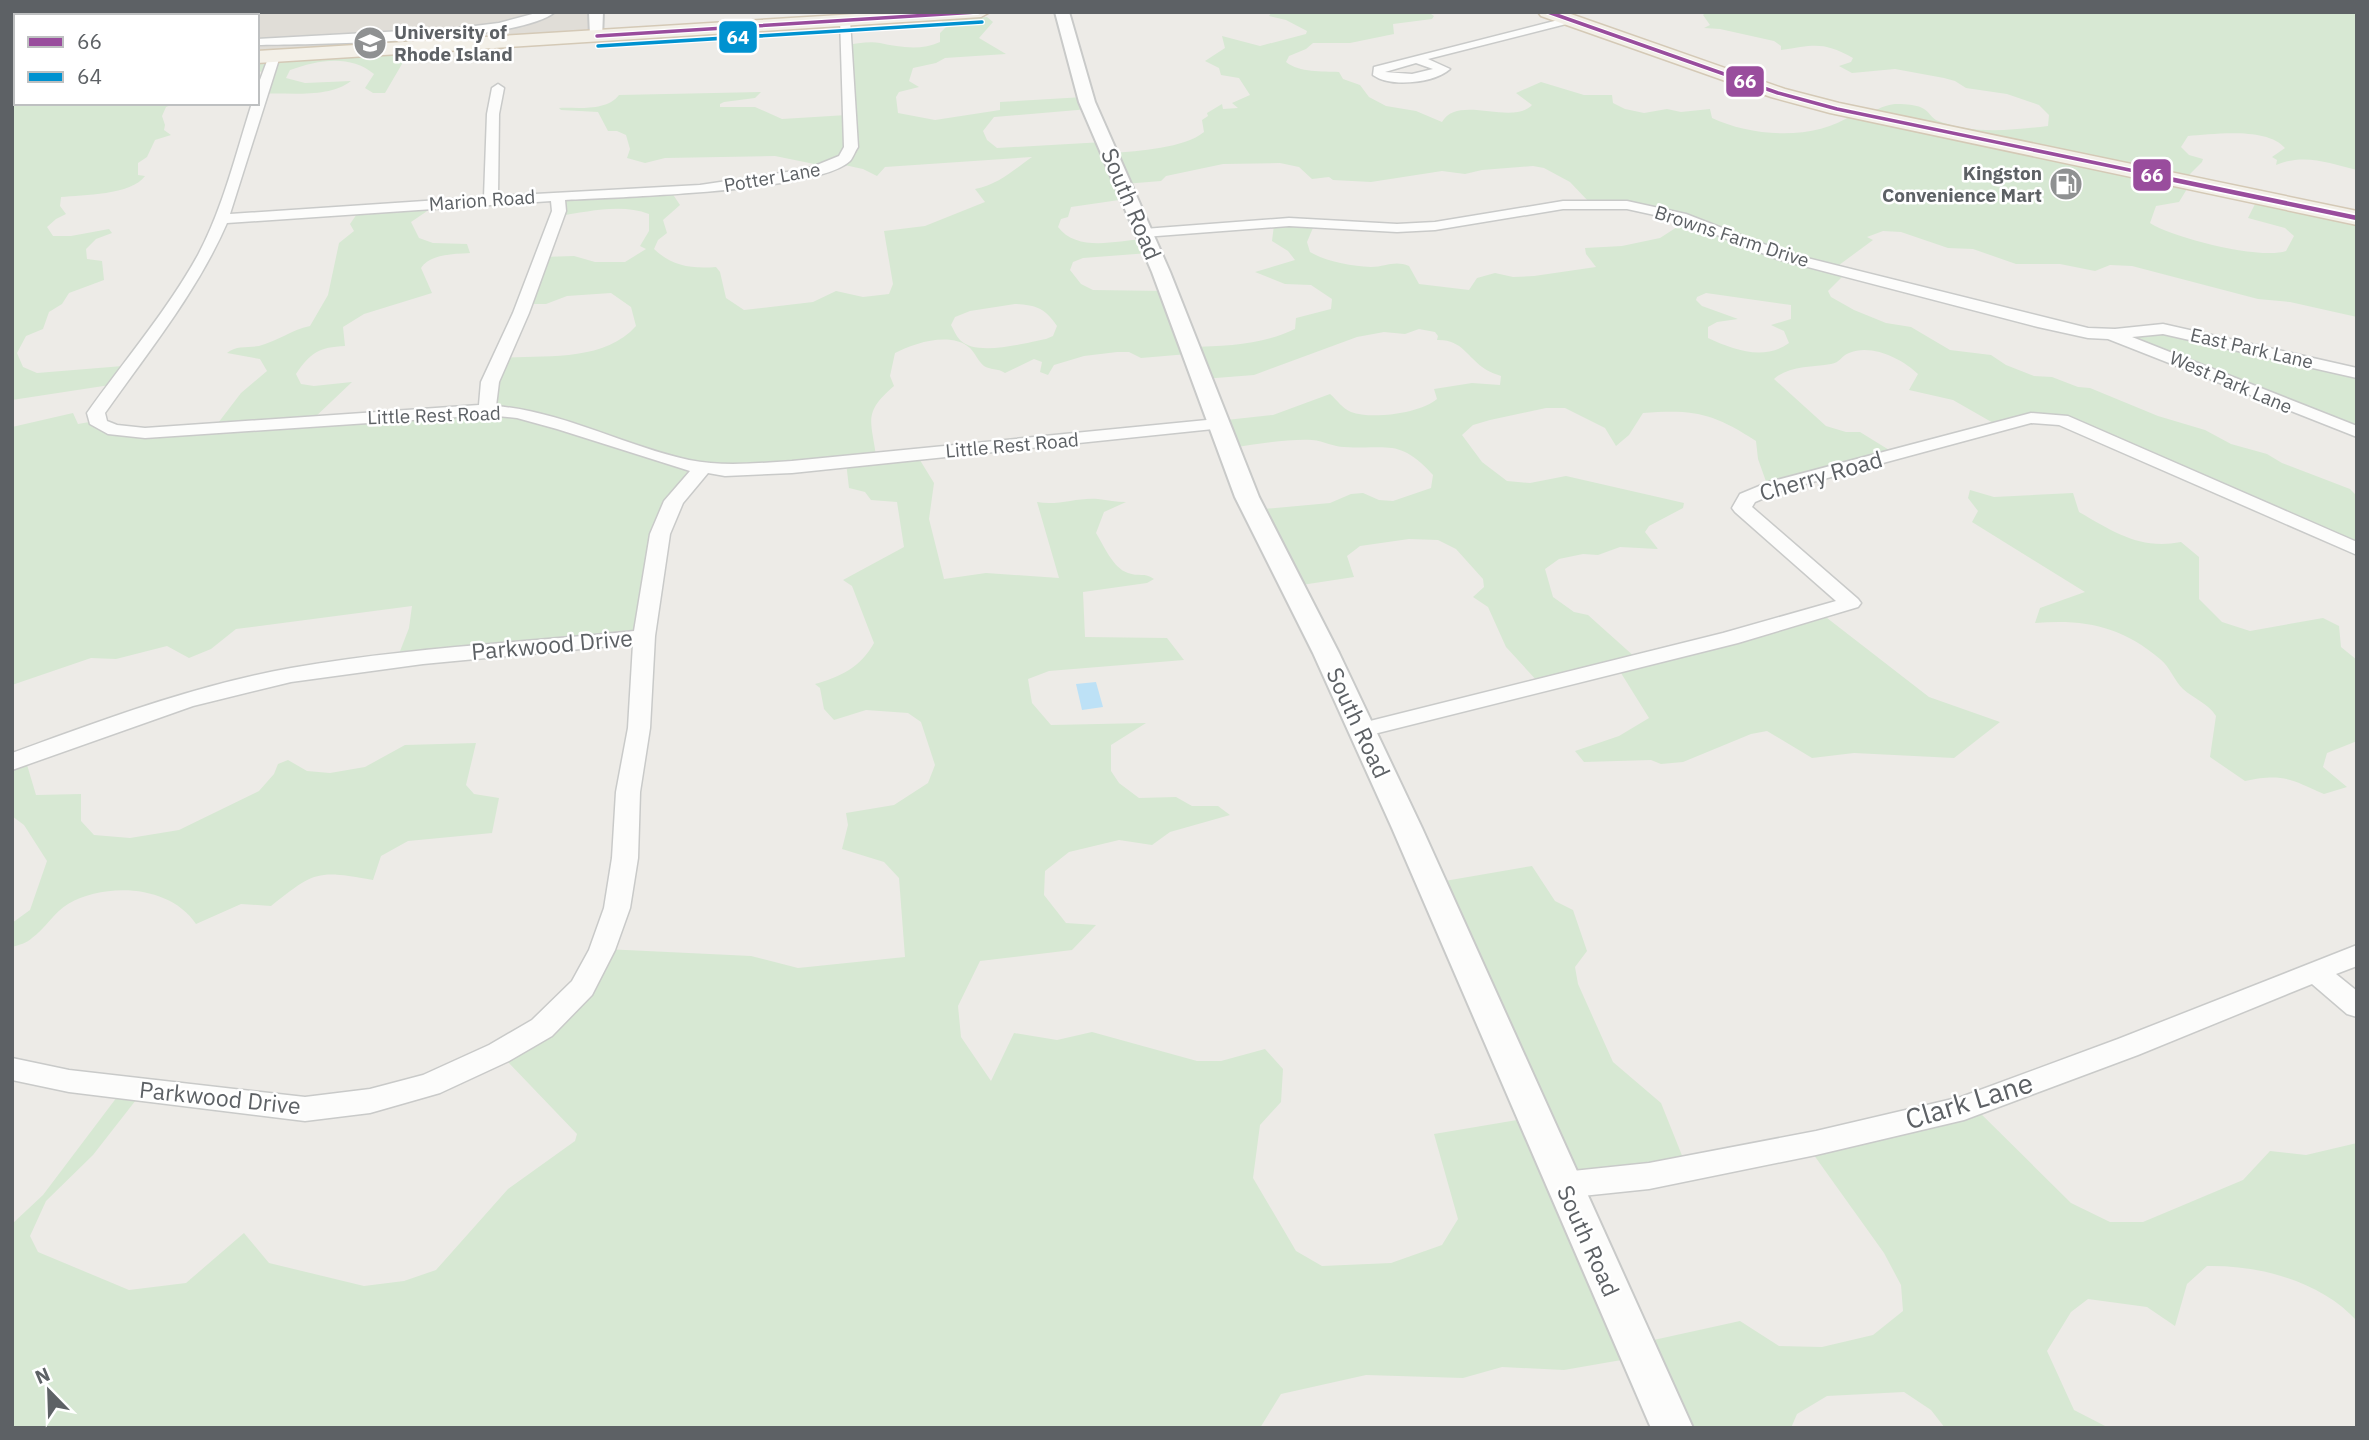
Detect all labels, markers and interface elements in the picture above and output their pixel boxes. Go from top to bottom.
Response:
legend [14,14,259,105]
place label: University of Rhode Island [394,20,513,66]
line badge: 64 [718,20,758,54]
school or university icon: University of Rhode Island [351,24,389,62]
text: 64 [727,25,749,49]
text: 66 [77,27,102,55]
text: 64 [77,62,102,90]
line badge: 66 [1725,65,1765,98]
text: 66 [1734,69,1756,93]
street label: South Road [1095,143,1169,264]
street label: Potter Lane [722,157,822,197]
line badge: 66 [2132,158,2172,192]
place label: Kingston Convenience Mart [1882,161,2042,207]
text: 66 [2141,163,2163,187]
fuel station icon: Kingston Convenience Mart [2047,165,2085,203]
street label: Marion Road [428,184,536,216]
street label: Browns Farm Drive [1652,200,1812,272]
street label: East Park Lane [2188,322,2316,374]
street label: West Park Lane [2166,345,2296,419]
street label: Little Rest Road [367,401,501,429]
street label: Little Rest Road [944,427,1080,463]
street label: Cherry Road [1756,443,1886,507]
street label: Parkwood Drive [470,622,634,666]
street label: South Road [1320,662,1398,783]
street label: Clark Lane [1900,1064,2037,1137]
street label: Parkwood Drive [138,1074,302,1120]
street label: South Road [1551,1180,1627,1301]
north arrow [14,1356,84,1426]
text: N [31,1362,53,1389]

